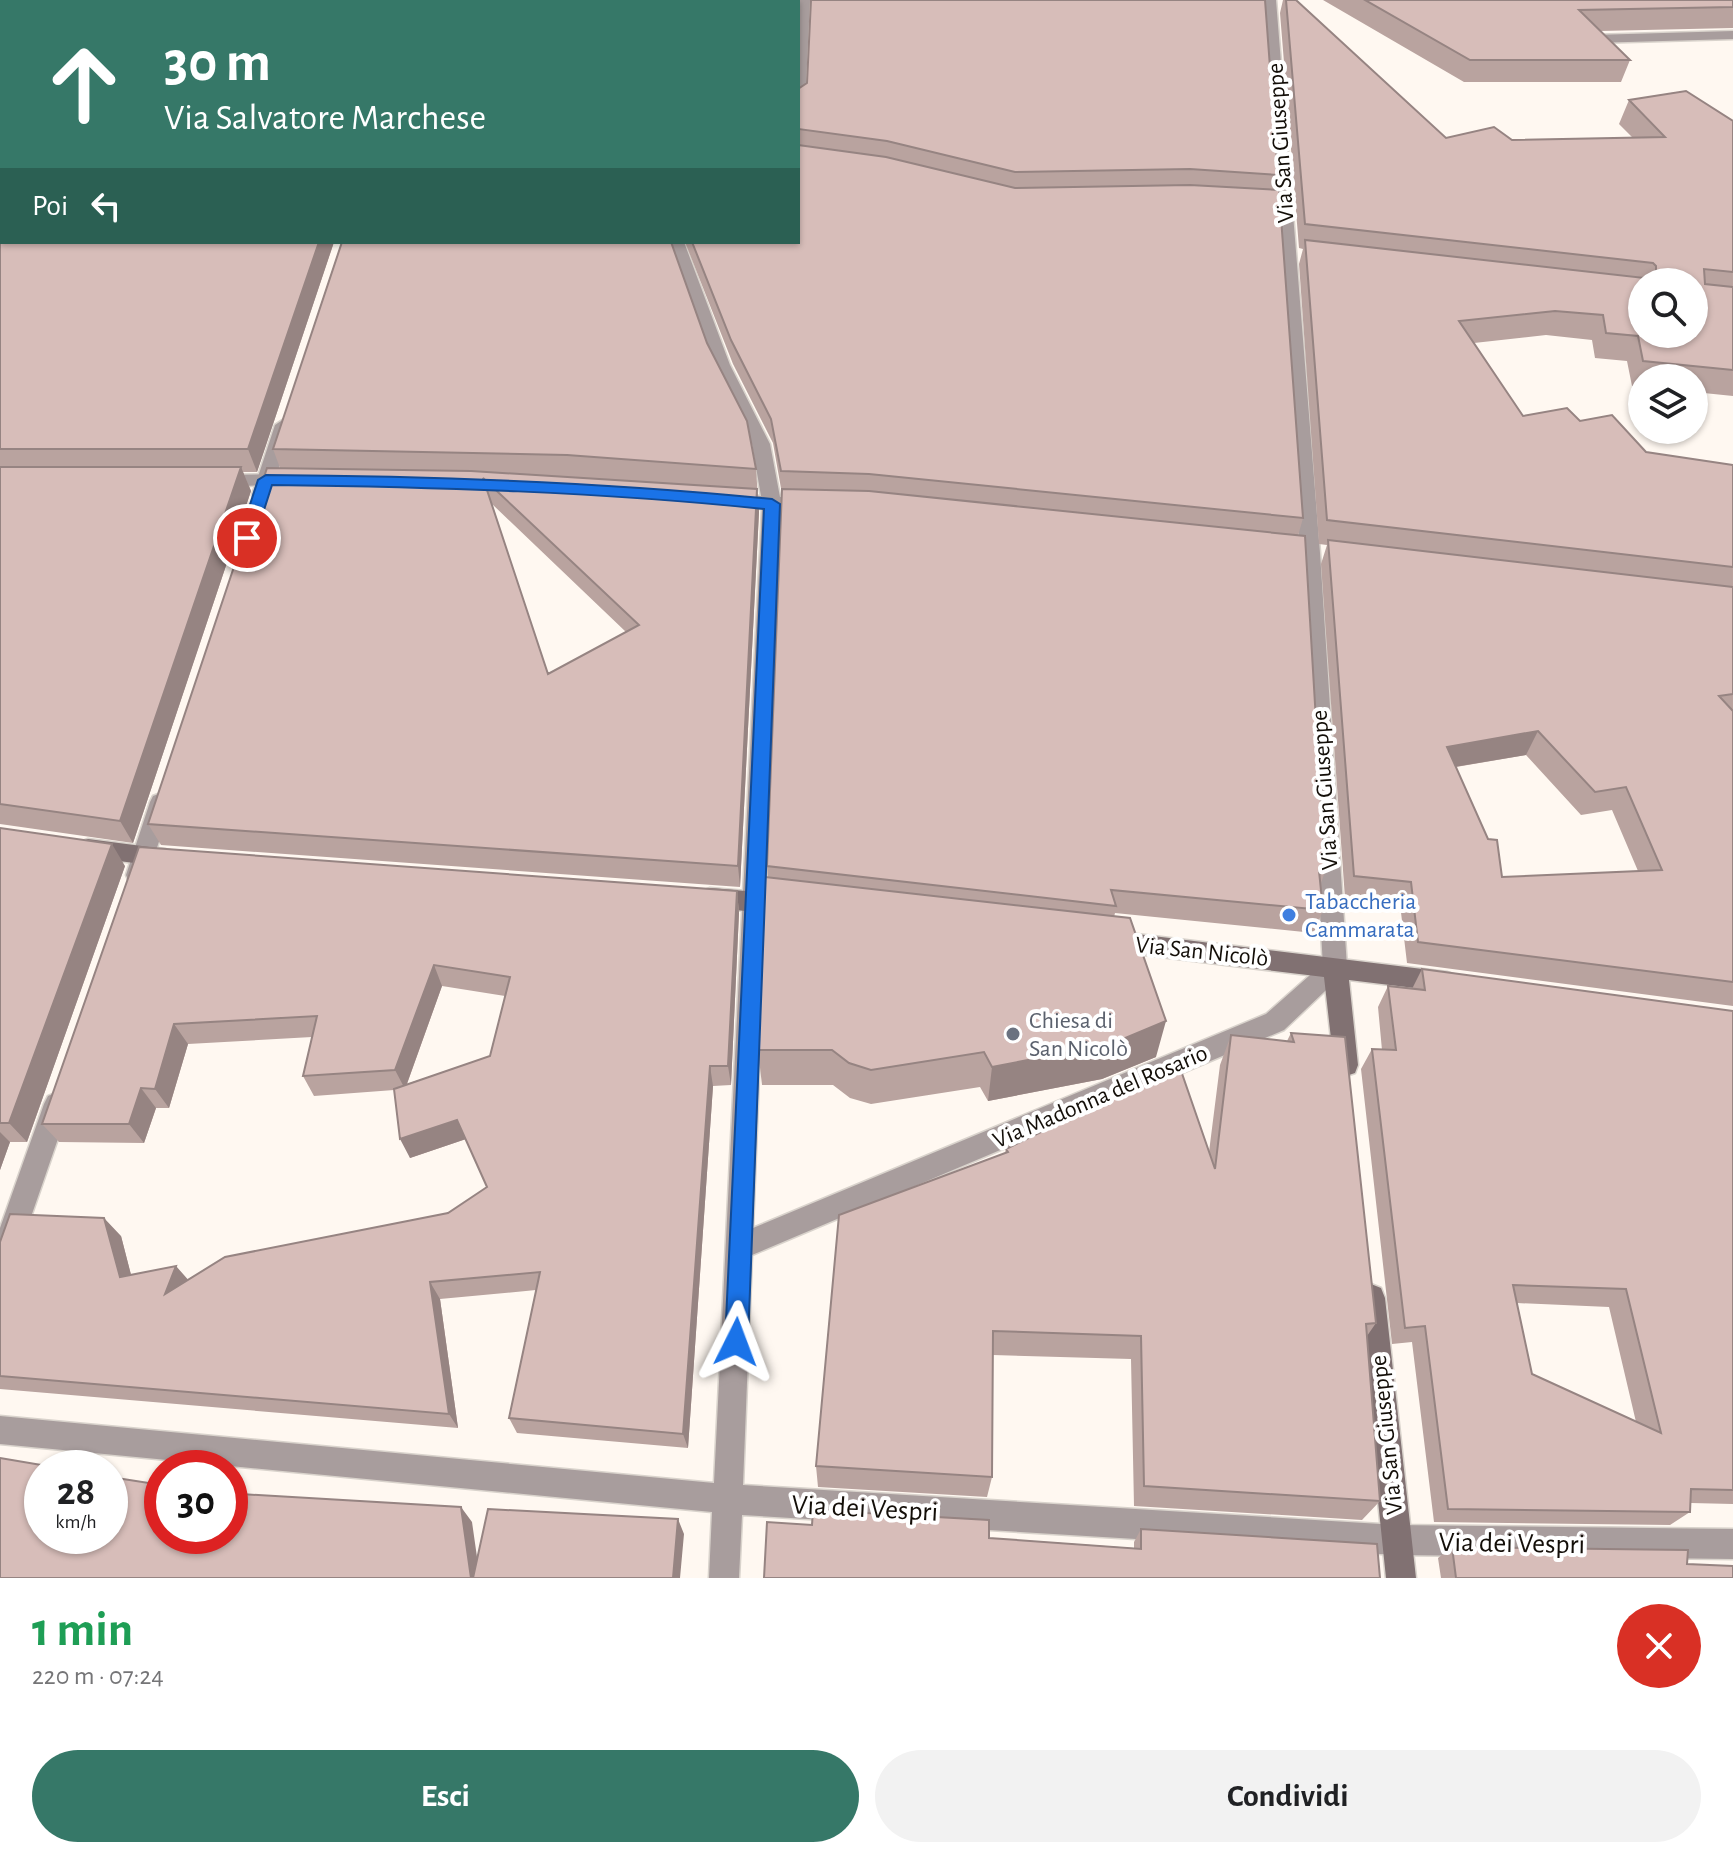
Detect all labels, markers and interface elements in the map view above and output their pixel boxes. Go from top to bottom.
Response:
icon: ahead [32,32,136,136]
text: 30 m [164,35,271,91]
street label: Via San Giuseppe [1263,62,1299,224]
text: Via Salvatore Marchese [164,100,486,136]
icon: left [84,184,128,228]
text: Poi [32,191,68,221]
map controls [1628,268,1708,444]
button: search [1628,268,1708,348]
button: layers [1628,364,1708,444]
pin [213,504,281,572]
icon: arrive [225,516,269,560]
street label: Via San Giuseppe [1307,709,1343,871]
place label: Tabaccheria Cammarata [1305,890,1416,942]
marker: Tabaccheria Cammarata [1280,906,1298,924]
street label: Via San Nicolò [1134,933,1269,971]
place label: Chiesa di San Nicolò [1029,1009,1128,1061]
marker: Chiesa di San Nicolò [1004,1025,1022,1043]
street label: Via Madonna del Rosario [990,1041,1211,1153]
position arrow [694,1300,778,1384]
street label: Via San Giuseppe [1367,1354,1407,1516]
speed limit sign: 30 [144,1450,248,1554]
text: 28 [57,1472,95,1512]
street label: Via dei Vespri [791,1491,939,1527]
text: km/h [55,1512,97,1532]
street label: Via dei Vespri [1438,1529,1585,1559]
button: close [1617,1604,1701,1688]
text: 1 min [32,1607,133,1655]
text: 220 m · 07:24 [32,1663,164,1689]
button: Esci [32,1750,859,1842]
button: Condividi [875,1750,1701,1842]

